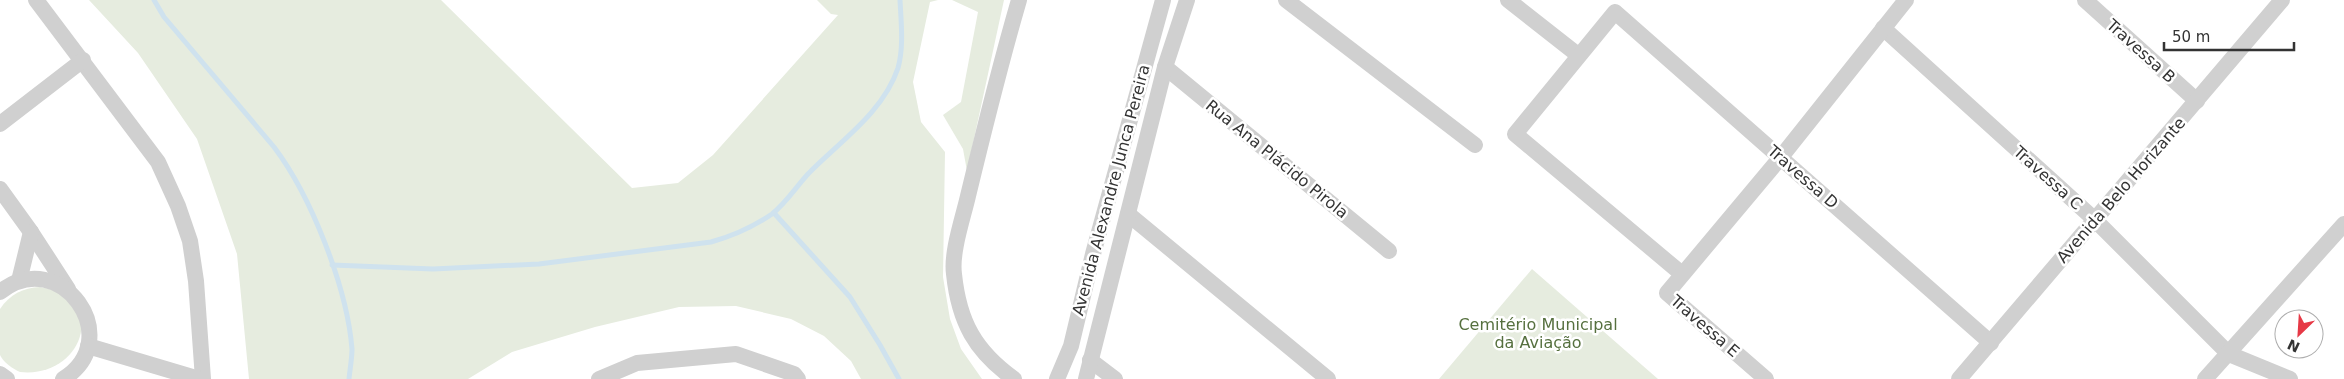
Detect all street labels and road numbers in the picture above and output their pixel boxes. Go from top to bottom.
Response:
street label: Travessa B [2102,15,2179,87]
street label: Avenida Alexandre Junca Pereira [1068,62,1154,318]
street label: Rua Ana Plácido Pirola [1202,96,1352,222]
street label: Avenida Belo Horizante [2053,113,2189,267]
street label: Travessa D [1763,141,1842,213]
street label: Travessa C [2009,142,2086,214]
street label: Travessa E [1666,290,1743,361]

